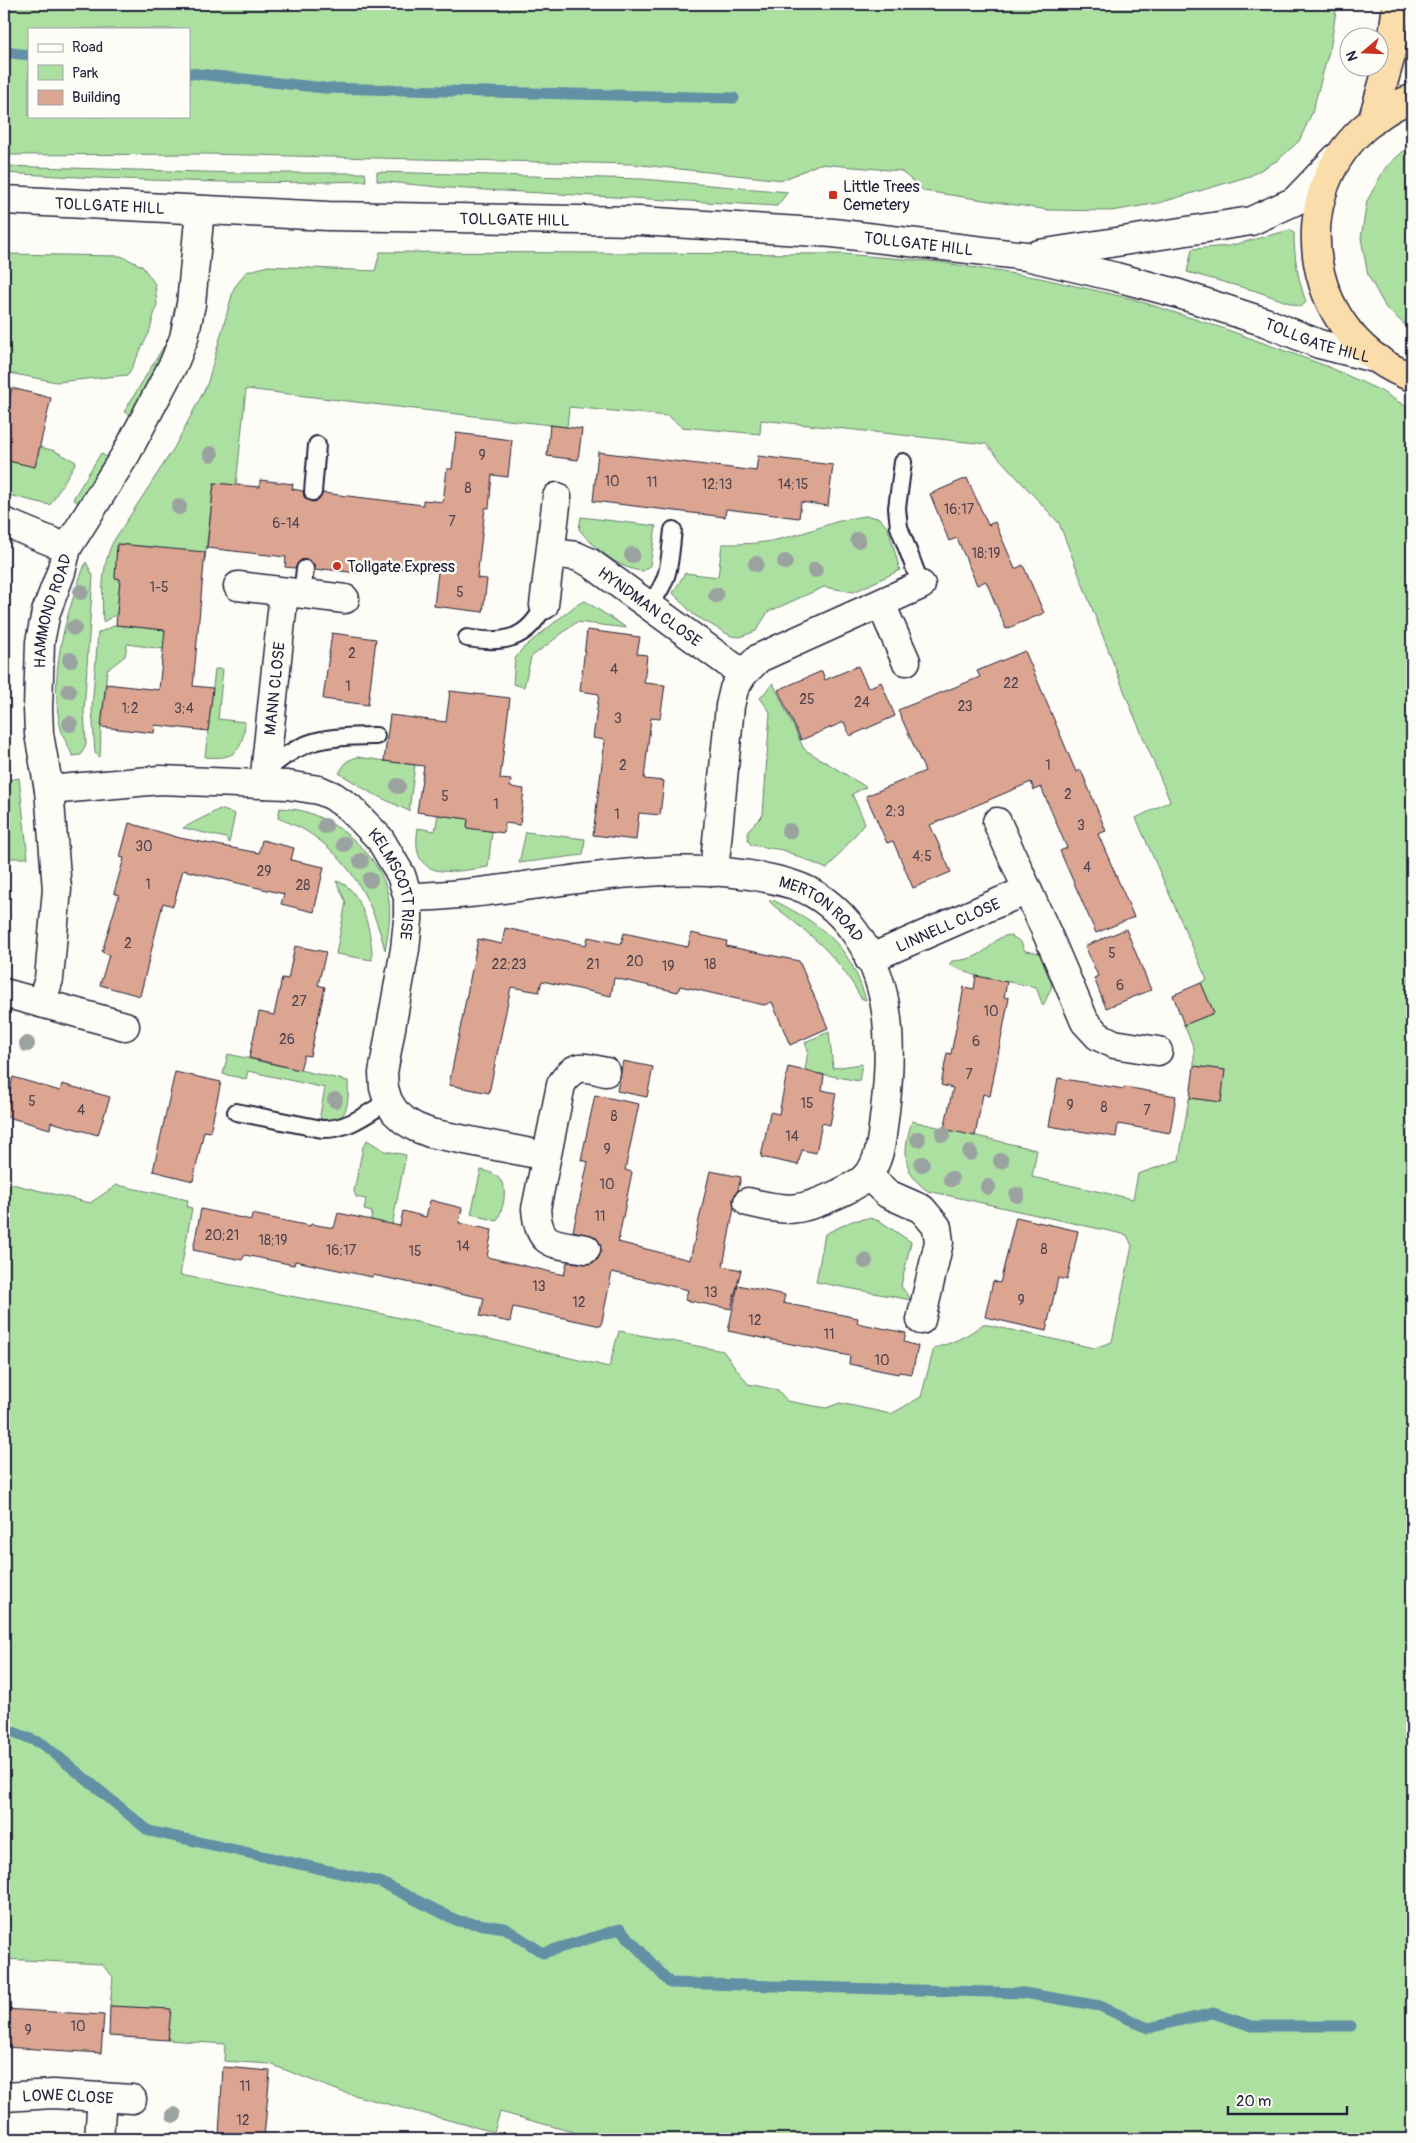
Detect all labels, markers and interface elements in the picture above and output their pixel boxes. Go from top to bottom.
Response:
legend [28,28,190,118]
north arrow [1338,28,1388,78]
text: Road [72,38,103,57]
text: N [1343,49,1362,63]
text: Park [72,64,99,83]
text: Building [72,88,120,107]
place label: Little Trees Cemetery [843,177,920,215]
marker: Little Trees Cemetery [827,189,839,201]
street label: TOLLGATE HILL [54,194,165,219]
street label: TOLLGATE HILL [459,209,570,231]
street label: TOLLGATE HILL [863,228,974,261]
street label: TOLLGATE HILL [1261,314,1372,368]
house number: 9 [478,447,486,464]
house number: 10 [604,473,620,490]
house number: 11 [647,474,657,491]
house number: 12;13 [702,476,732,493]
house number: 14;15 [778,476,808,493]
house number: 8 [464,480,472,497]
house number: 16;17 [944,501,975,518]
house number: 7 [448,513,456,530]
house number: 6-14 [272,515,300,532]
house number: 18;19 [971,545,1001,562]
street label: HAMMOND ROAD [30,552,76,669]
place label: Tollgate Express [347,557,455,577]
marker: Tollgate Express [331,560,343,572]
street label: HYNDMAN CLOSE [594,563,705,652]
house number: 1-5 [149,579,169,596]
house number: 5 [456,584,464,601]
street label: MANN CLOSE [260,641,290,736]
house number: 2 [348,645,356,662]
house number: 4 [610,661,618,678]
house number: 22 [1003,675,1019,692]
house number: 1 [345,678,351,695]
house number: 25 [799,691,815,708]
house number: 24 [854,694,870,711]
house number: 23 [957,698,973,715]
house number: 1;2 [121,700,139,717]
house number: 3;4 [174,700,194,717]
house number: 3 [614,710,622,727]
house number: 2 [619,757,627,774]
house number: 1 [1045,757,1051,774]
house number: 2 [1064,786,1072,803]
house number: 5 [441,788,449,805]
house number: 1 [493,796,499,813]
house number: 2;3 [885,803,905,820]
house number: 1 [614,806,620,823]
house number: 3 [1077,817,1085,834]
street label: KELMSCOTT RISE [364,824,417,941]
house number: 30 [135,838,153,855]
house number: 4;5 [912,848,932,865]
house number: 4 [1083,859,1091,876]
house number: 29 [256,863,272,880]
street label: MERTON ROAD [777,872,867,946]
house number: 1 [145,876,151,893]
house number: 28 [296,877,310,894]
street label: LINNELL CLOSE [893,894,1003,957]
house number: 2 [124,935,132,952]
house number: 5 [1108,945,1116,962]
house number: 20 [626,953,644,970]
house number: 22;23 [492,956,527,973]
house number: 21 [586,956,600,973]
house number: 18 [704,956,716,973]
house number: 19 [662,958,674,975]
house number: 6 [1116,977,1124,994]
house number: 27 [291,993,307,1010]
house number: 10 [983,1003,999,1020]
house number: 26 [279,1031,295,1048]
house number: 6 [972,1033,980,1050]
house number: 7 [965,1066,973,1083]
house number: 5 [28,1093,36,1110]
house number: 15 [800,1095,814,1112]
house number: 9 [1066,1097,1074,1114]
house number: 8 [1100,1099,1108,1116]
house number: 4 [77,1102,85,1119]
house number: 7 [1143,1102,1151,1119]
house number: 8 [610,1108,618,1125]
house number: 14 [785,1128,799,1145]
house number: 9 [603,1141,611,1158]
house number: 10 [599,1176,615,1193]
house number: 11 [595,1208,605,1225]
house number: 20;21 [205,1227,239,1244]
house number: 18;19 [258,1232,288,1249]
house number: 14 [456,1238,470,1255]
house number: 8 [1040,1241,1048,1258]
house number: 16;17 [326,1242,357,1259]
house number: 15 [408,1243,422,1260]
house number: 13 [532,1278,546,1295]
house number: 13 [704,1284,718,1301]
house number: 9 [1017,1292,1025,1309]
house number: 12 [572,1294,586,1311]
house number: 12 [748,1312,762,1329]
house number: 11 [824,1326,834,1343]
house number: 10 [874,1352,890,1369]
house number: 10 [70,2018,86,2035]
house number: 9 [24,2022,32,2039]
house number: 11 [240,2078,250,2095]
scale bar [1228,2083,1347,2115]
street label: LOWE CLOSE [22,2085,114,2109]
text: 20 m [1236,2092,1271,2111]
house number: 12 [236,2112,250,2129]

